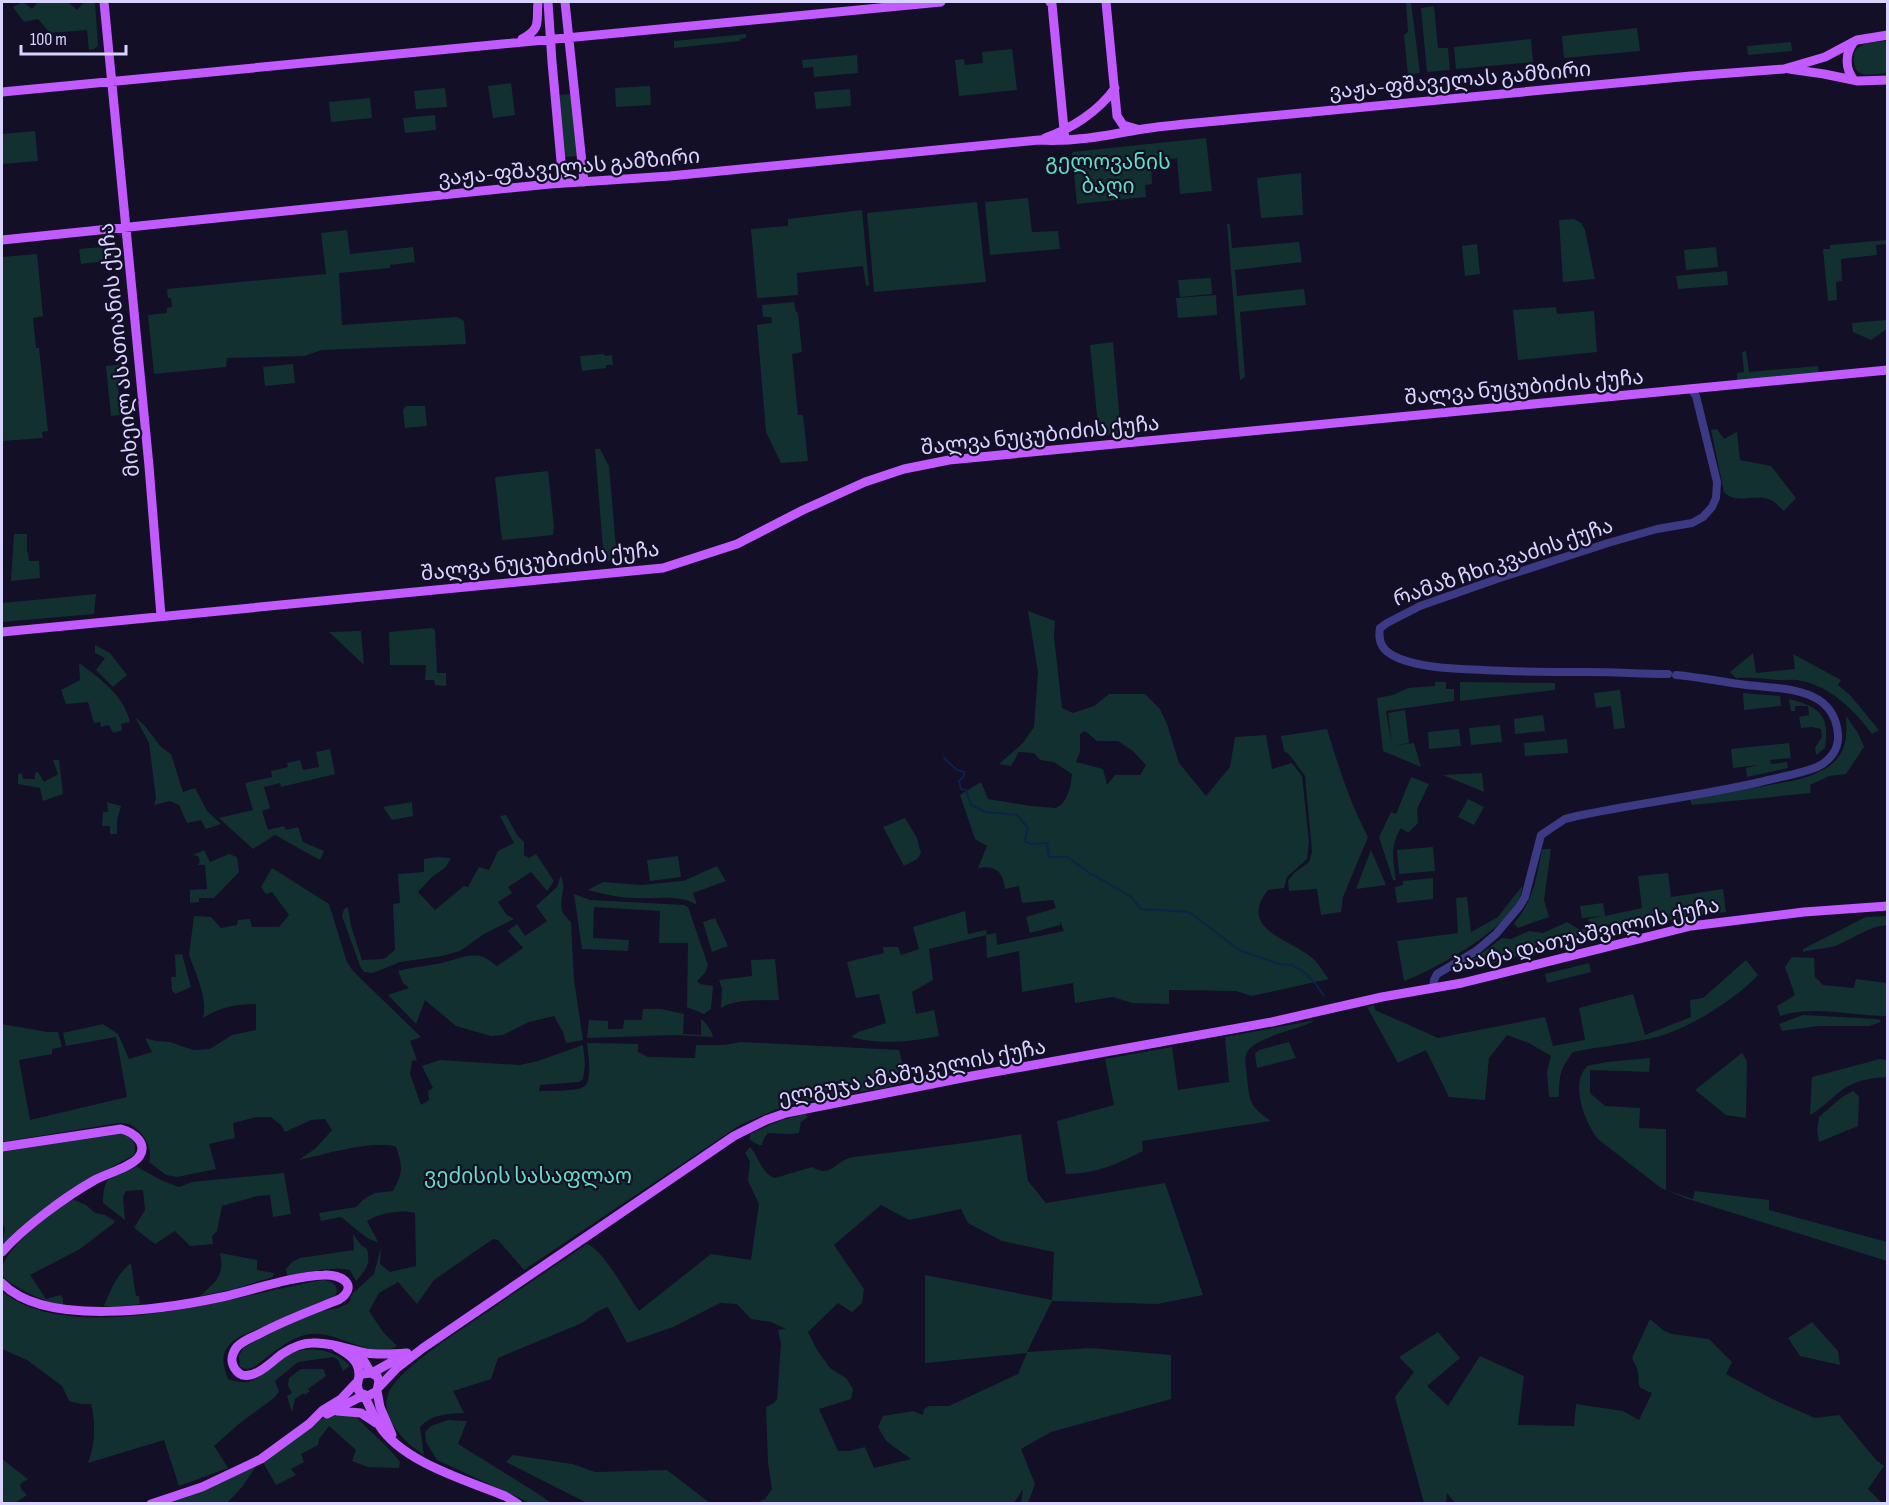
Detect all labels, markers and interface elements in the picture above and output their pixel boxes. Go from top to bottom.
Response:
scale bar [21,18,126,56]
text: 100 m [30,29,67,50]
street label: ვაჟა-ფშაველას გამზირი [1328,57,1592,104]
street label: ვაჟა-ფშაველას გამზირი [437,144,701,191]
park label: გელოვანის ბაღი [1045,150,1171,199]
street label: მიხეილ ასათიანის ქუჩა [94,222,145,478]
street label: შალვა ნუცუბიძის ქუჩა [1403,365,1645,410]
street label: შალვა ნუცუბიძის ქუჩა [919,411,1161,460]
street label: რამაზ ჩხიკვაძის ქუჩა [1390,513,1616,612]
street label: შალვა ნუცუბიძის ქუჩა [419,537,661,586]
street label: პაატა დათუაშვილის ქუჩა [1448,892,1722,979]
street label: ელგუჯა ამაშუკელის ქუჩა [776,1034,1048,1111]
park label: ვეძისის სასაფლაო [424,1164,632,1189]

